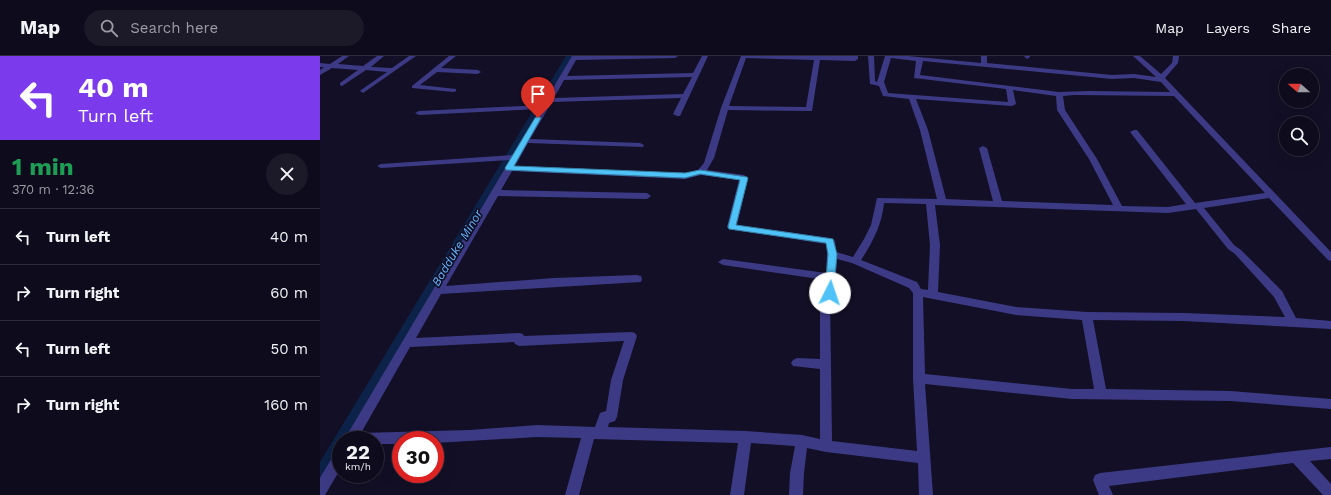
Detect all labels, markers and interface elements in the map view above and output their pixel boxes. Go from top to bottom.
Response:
search box [84,10,364,46]
text: Map [20,16,60,39]
icon: search [98,17,120,39]
text: Search here [130,19,218,37]
text: Map [1155,20,1184,36]
text: Layers [1206,20,1250,36]
text: Share [1272,20,1311,36]
north arrow [1279,68,1319,108]
map controls [1279,68,1319,156]
text: 40 m [78,71,148,104]
icon: left [12,72,64,124]
pin [521,77,555,118]
icon: arrive [527,83,549,105]
text: Turn left [78,105,153,126]
button: search [1279,116,1319,156]
text: 1 min [12,153,74,181]
button: close [266,153,308,195]
text: 370 m · 12:36 [12,182,95,197]
water label: Badduke Minor [429,206,486,289]
icon: left [12,226,34,248]
text: Turn left [46,228,110,246]
text: 40 m [270,228,308,246]
position arrow [809,272,851,314]
icon: right [12,282,34,304]
text: Turn right [46,284,119,302]
text: 60 m [270,284,308,302]
icon: left [12,338,34,360]
text: Turn left [46,340,110,358]
text: 50 m [271,340,308,358]
icon: right [12,394,34,416]
text: Turn right [46,396,119,414]
text: 160 m [264,396,308,414]
speed limit sign: 30 [392,431,444,483]
text: 22 [346,440,370,464]
text: km/h [345,461,371,472]

